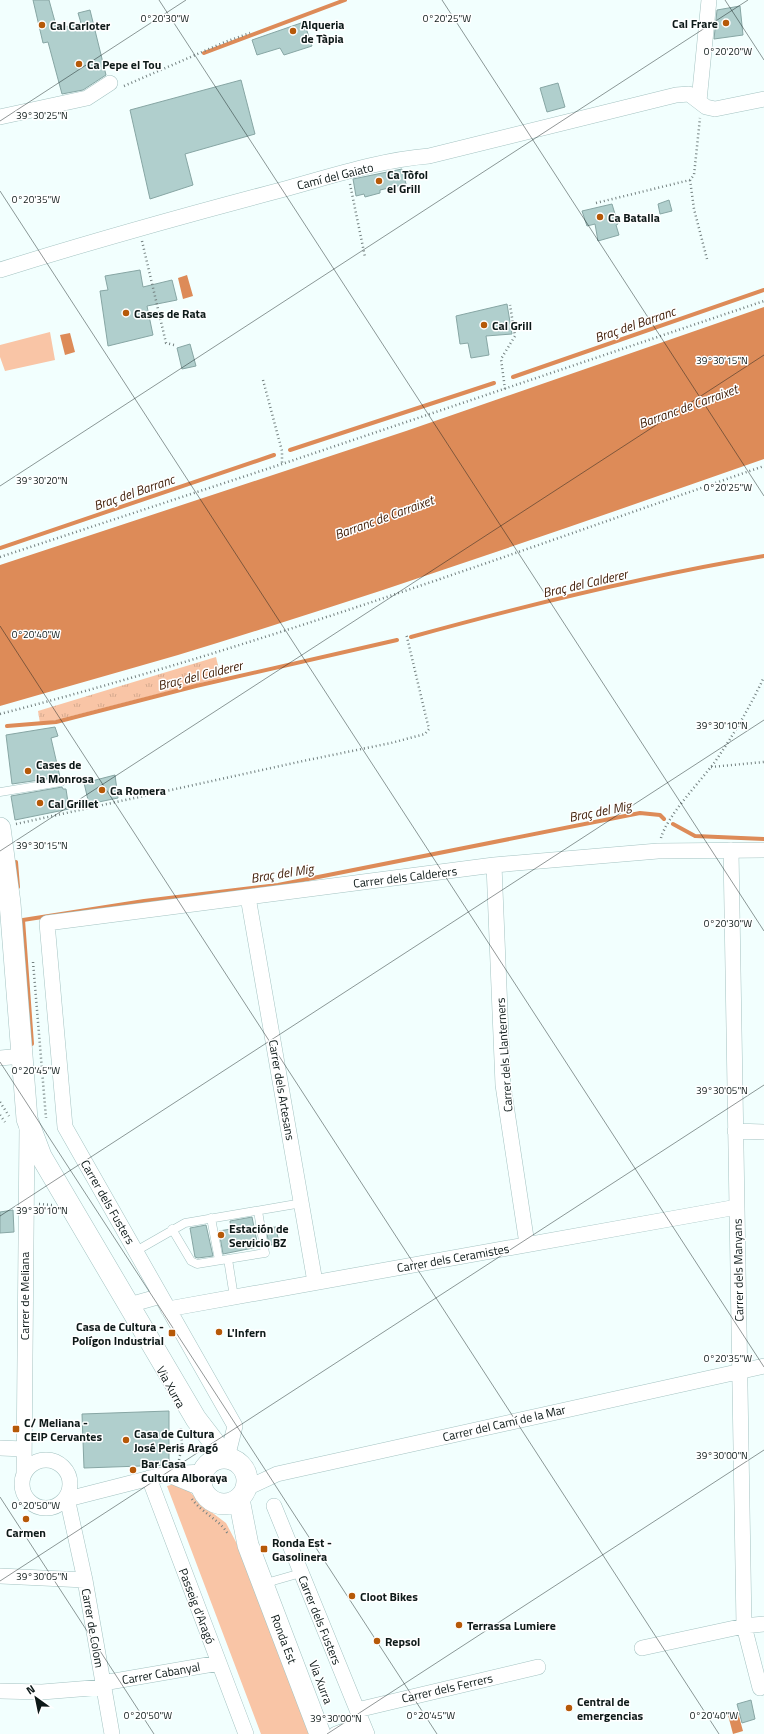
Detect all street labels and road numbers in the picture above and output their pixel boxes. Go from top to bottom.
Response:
street label: Camí del Gaiato [295,157,375,195]
street label: Carrer dels Calderers [352,861,458,893]
street label: Carrer dels Llanterners [490,997,517,1113]
street label: Carrer dels Artesans [264,1038,300,1142]
street label: Carrer dels Fusters [76,1156,140,1248]
street label: Carrer dels Manyans [728,1218,748,1322]
street label: Carrer dels Ceramistes [395,1239,511,1277]
street label: Carrer de Meliana [15,1252,34,1340]
street label: Via Xurra [152,1363,190,1411]
street label: Carrer del Camí de la Mar [441,1400,567,1446]
street label: Passeig d'Aragó [174,1565,220,1647]
street label: Carrer dels Fusters [293,1572,347,1668]
street label: Carrer de Colom [77,1587,109,1669]
street label: Ronda Est [266,1612,302,1667]
street label: Carrer Cabanyal [120,1657,202,1689]
street label: Via Xurra [304,1657,338,1707]
street label: Carrer dels Ferrers [400,1668,495,1708]

